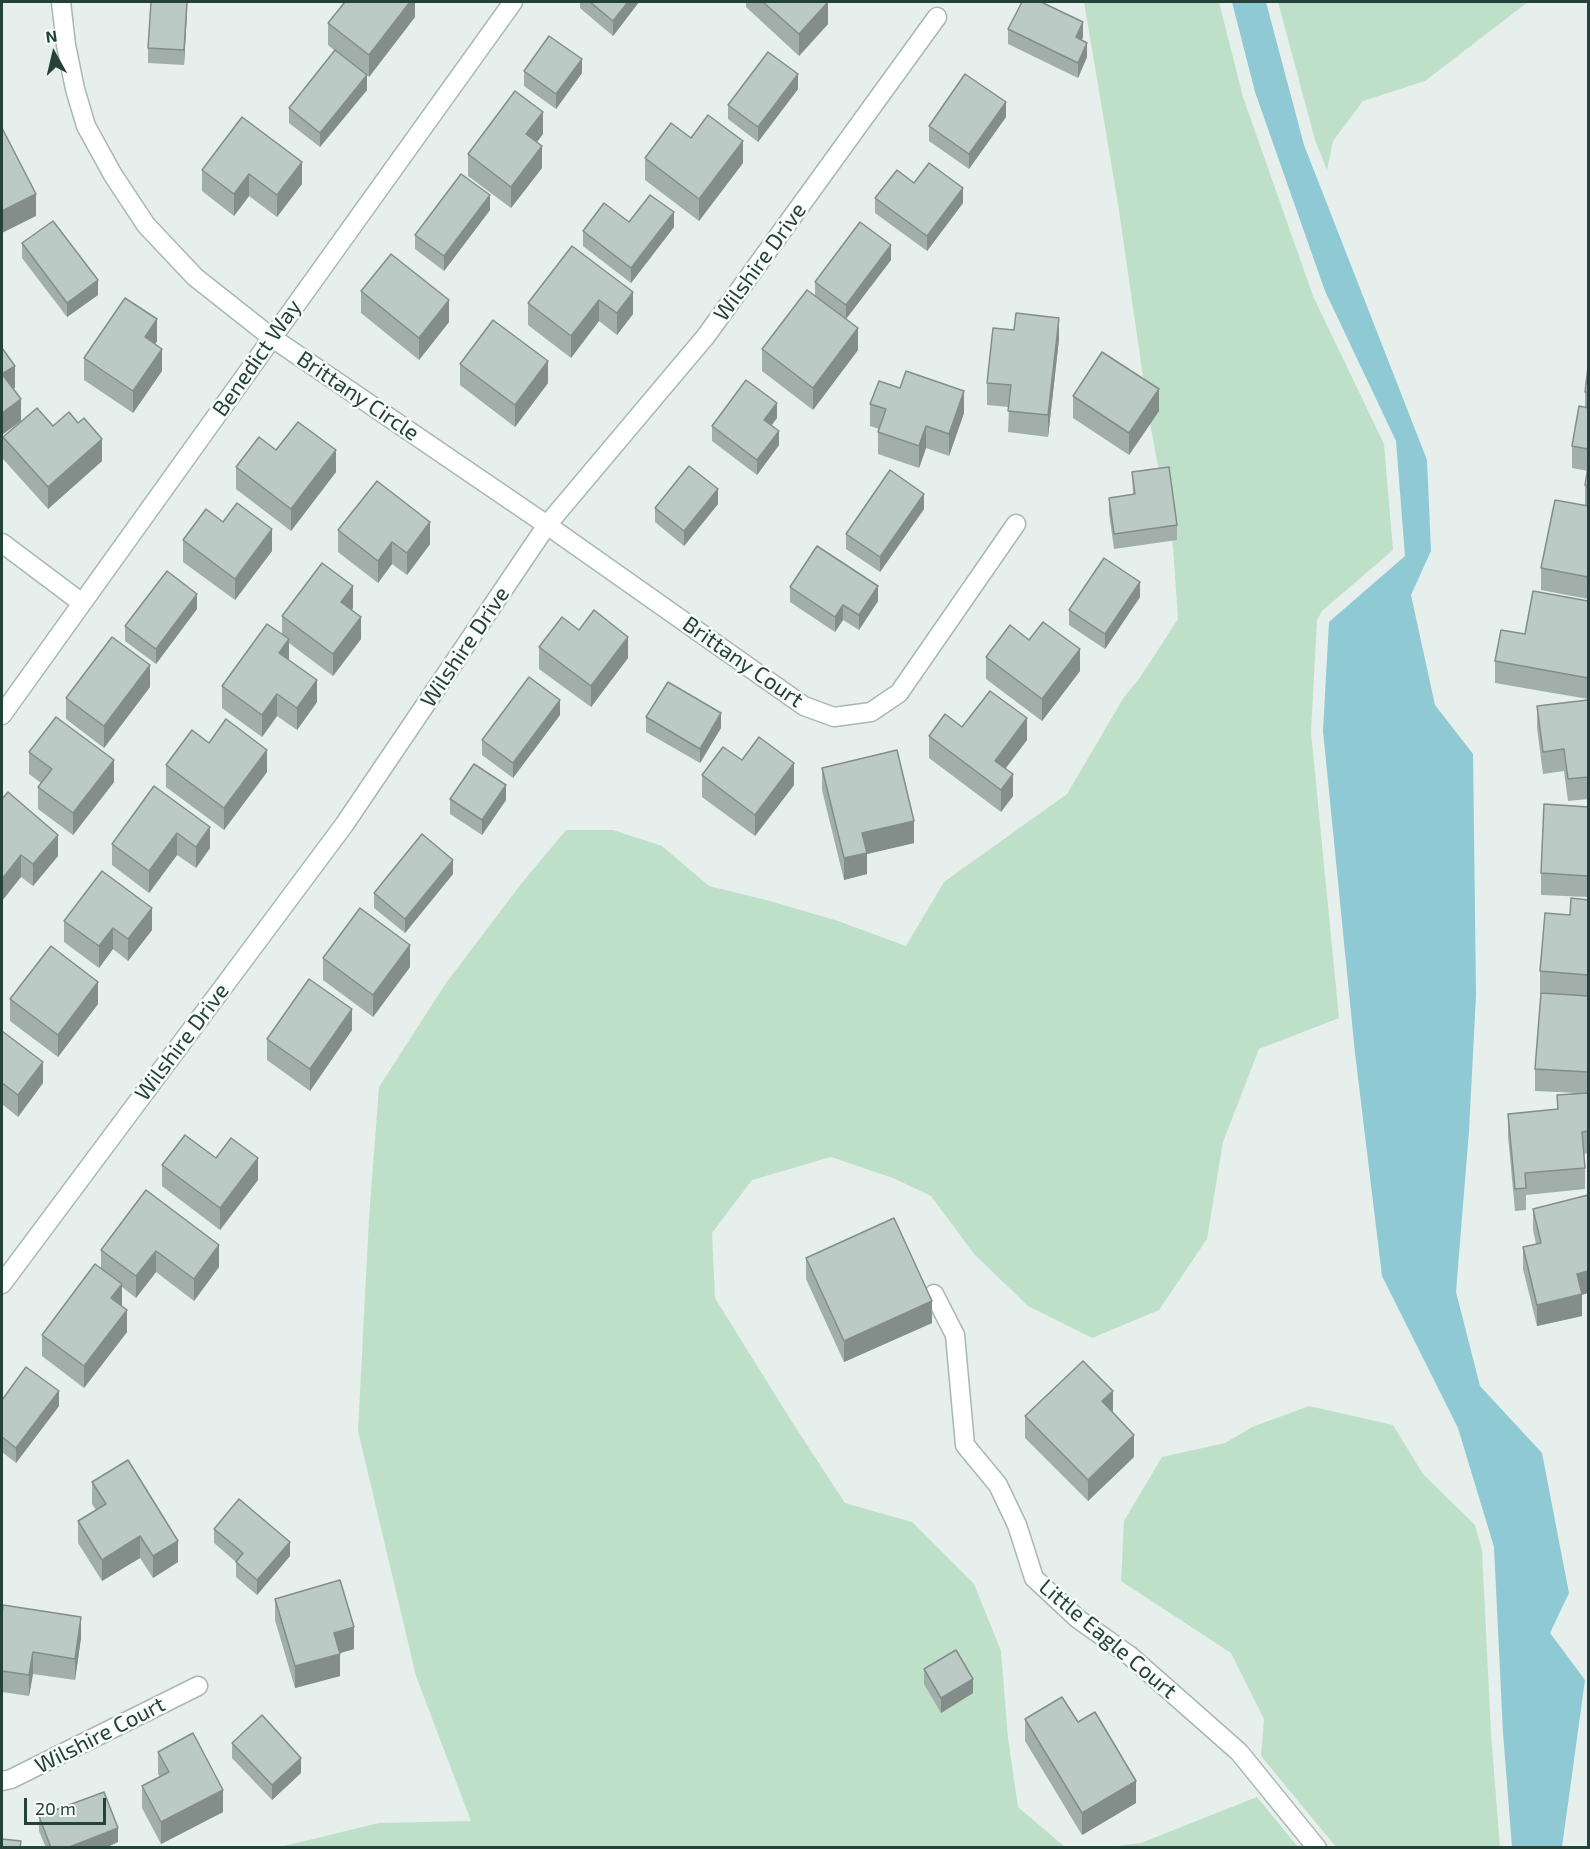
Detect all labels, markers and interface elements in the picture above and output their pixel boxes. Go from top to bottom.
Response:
north arrow [24,24,84,84]
text: N [44,25,58,46]
street label: Wilshire Drive [708,198,812,326]
street label: Benedict Way [207,295,307,421]
street label: Brittany Circle [292,345,424,447]
street label: Wilshire Drive [415,582,515,712]
street label: Brittany Court [678,611,808,713]
street label: Wilshire Drive [129,978,235,1106]
street label: Little Eagle Court [1034,1574,1182,1704]
street label: Wilshire Court [31,1691,169,1779]
scale bar [27,1786,110,1824]
text: 20 m [35,1797,76,1819]

